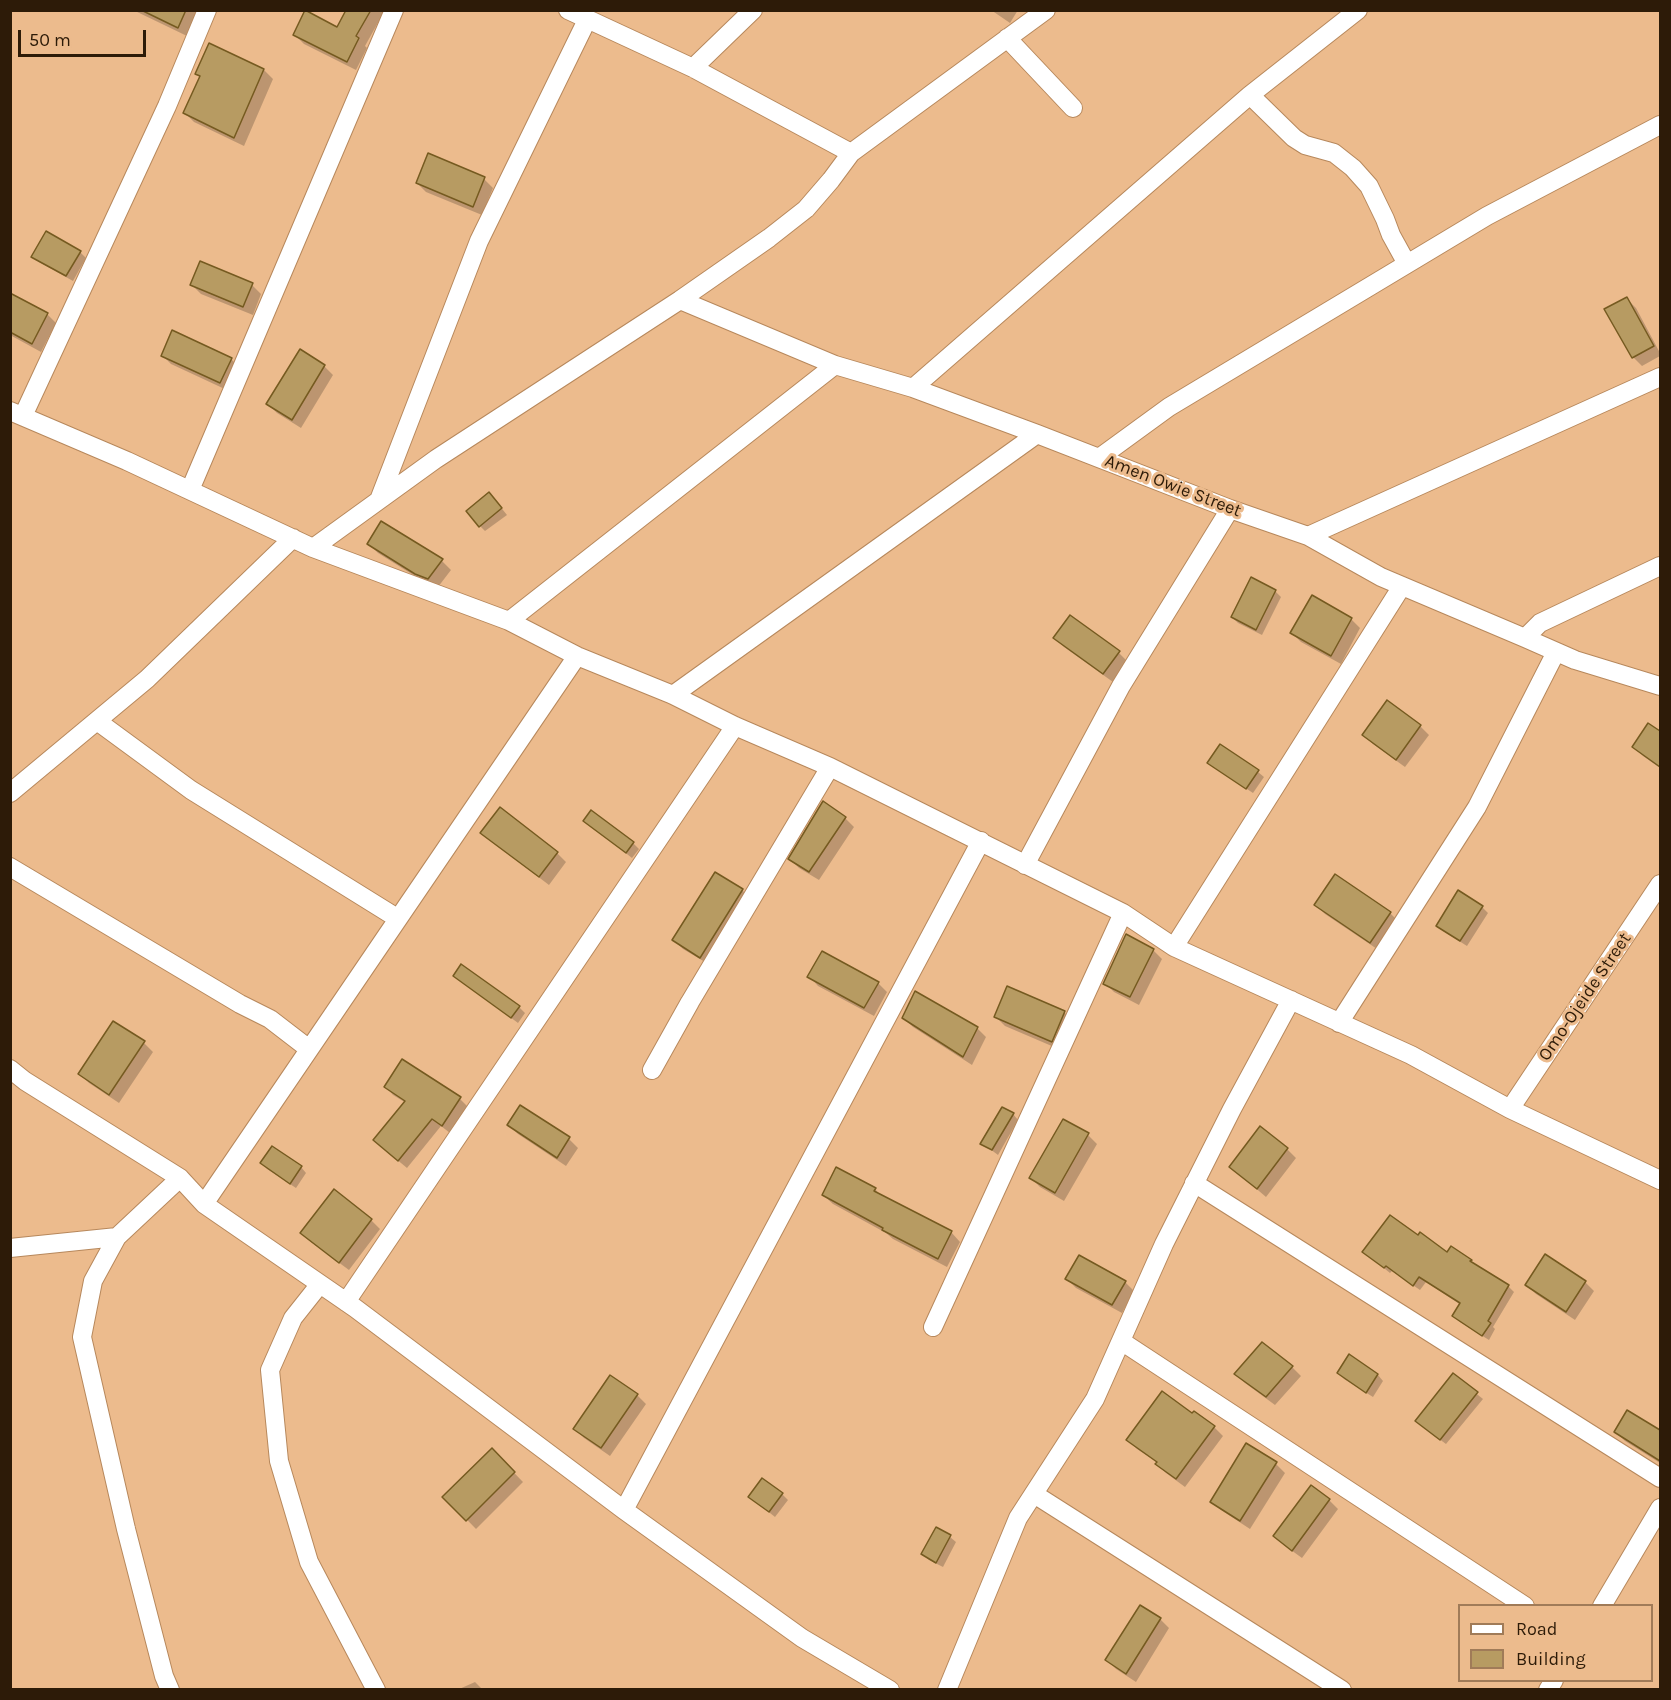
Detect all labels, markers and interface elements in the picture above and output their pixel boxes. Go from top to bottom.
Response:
scale bar [21,18,148,56]
text: 50 m [29,29,71,51]
street label: Amen Owie Street [1102,450,1244,522]
street label: Omo-Ojeide Street [1534,929,1636,1065]
legend [1458,1604,1653,1682]
text: Road [1516,1618,1557,1640]
text: Building [1516,1648,1586,1670]

